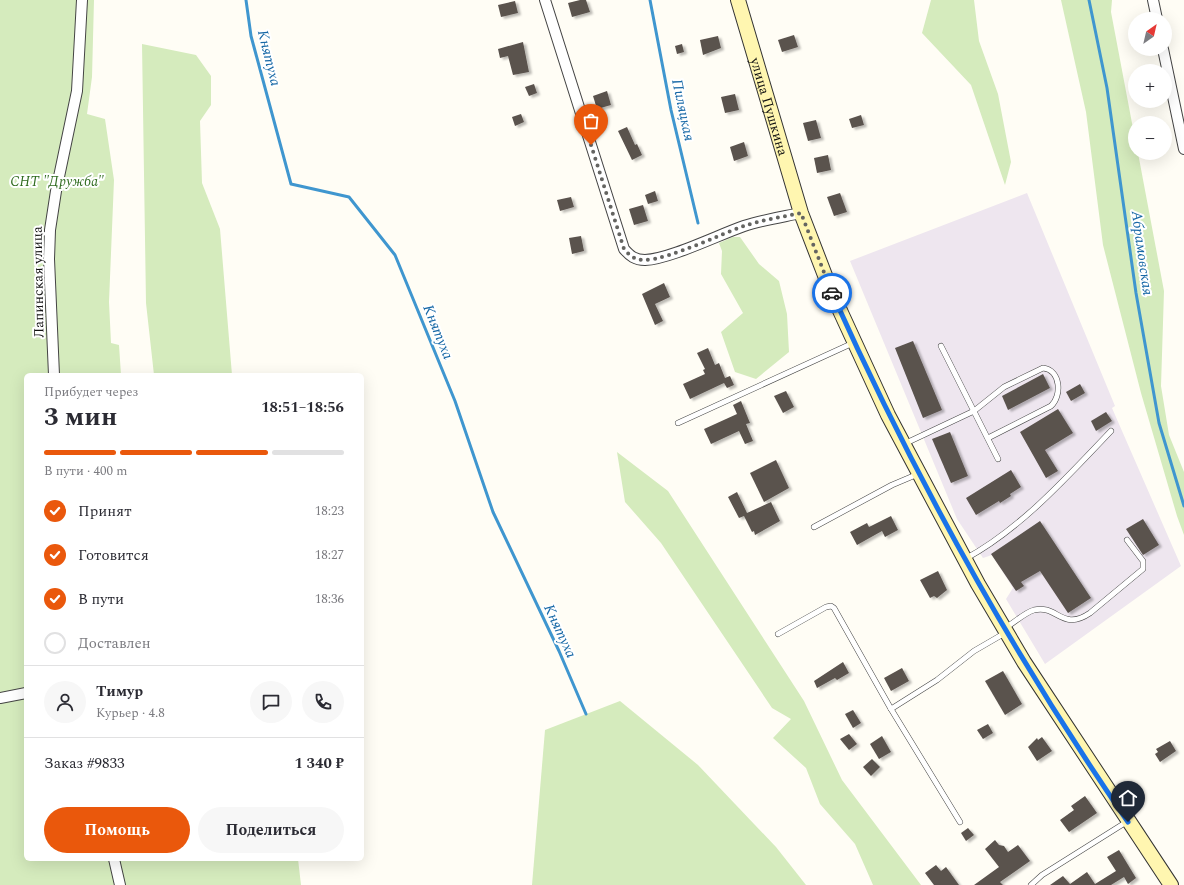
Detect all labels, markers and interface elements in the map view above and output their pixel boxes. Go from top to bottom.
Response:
north arrow [1128,12,1172,56]
map controls [1128,12,1172,160]
water label: Княтуха [251,27,287,89]
street label: улица Пушкина [745,54,794,158]
button: + [1128,64,1172,108]
water label: Пиляцкая [665,77,701,143]
pin [574,104,608,145]
icon: bag [580,110,602,132]
button: − [1128,116,1172,160]
park label: СНТ "Дружба" [10,171,105,192]
water label: Абрамовская [1125,208,1159,297]
street label: Лапинская улица [27,226,49,338]
courier [812,273,852,313]
icon: car [821,282,843,304]
water label: Княтуха [417,301,460,363]
text: Прибудет через [44,382,138,402]
text: 18:51–18:56 [261,396,344,419]
text: 3 мин [44,397,117,437]
text: В пути · 400 m [44,461,128,481]
icon: check [44,500,66,522]
text: Принят [78,500,132,523]
text: 18:23 [315,501,344,521]
icon: check [44,544,66,566]
text: Готовится [78,544,149,567]
text: 18:27 [315,545,344,565]
icon: check [44,588,66,610]
text: В пути [78,588,124,611]
text: 18:36 [315,589,344,609]
water label: Княтуха [537,600,583,662]
text: Доставлен [78,632,151,655]
text: Тимур [96,680,143,703]
button: person [44,681,86,723]
button: chat [250,681,292,723]
button: phone [302,681,344,723]
text: Курьер · 4.8 [96,703,165,723]
text: Заказ #9833 [44,752,124,775]
text: 1 340 ₽ [294,752,344,775]
pin [1111,781,1145,822]
icon: home [1117,787,1139,809]
button: Помощь [44,807,190,853]
button: Поделиться [198,807,344,853]

